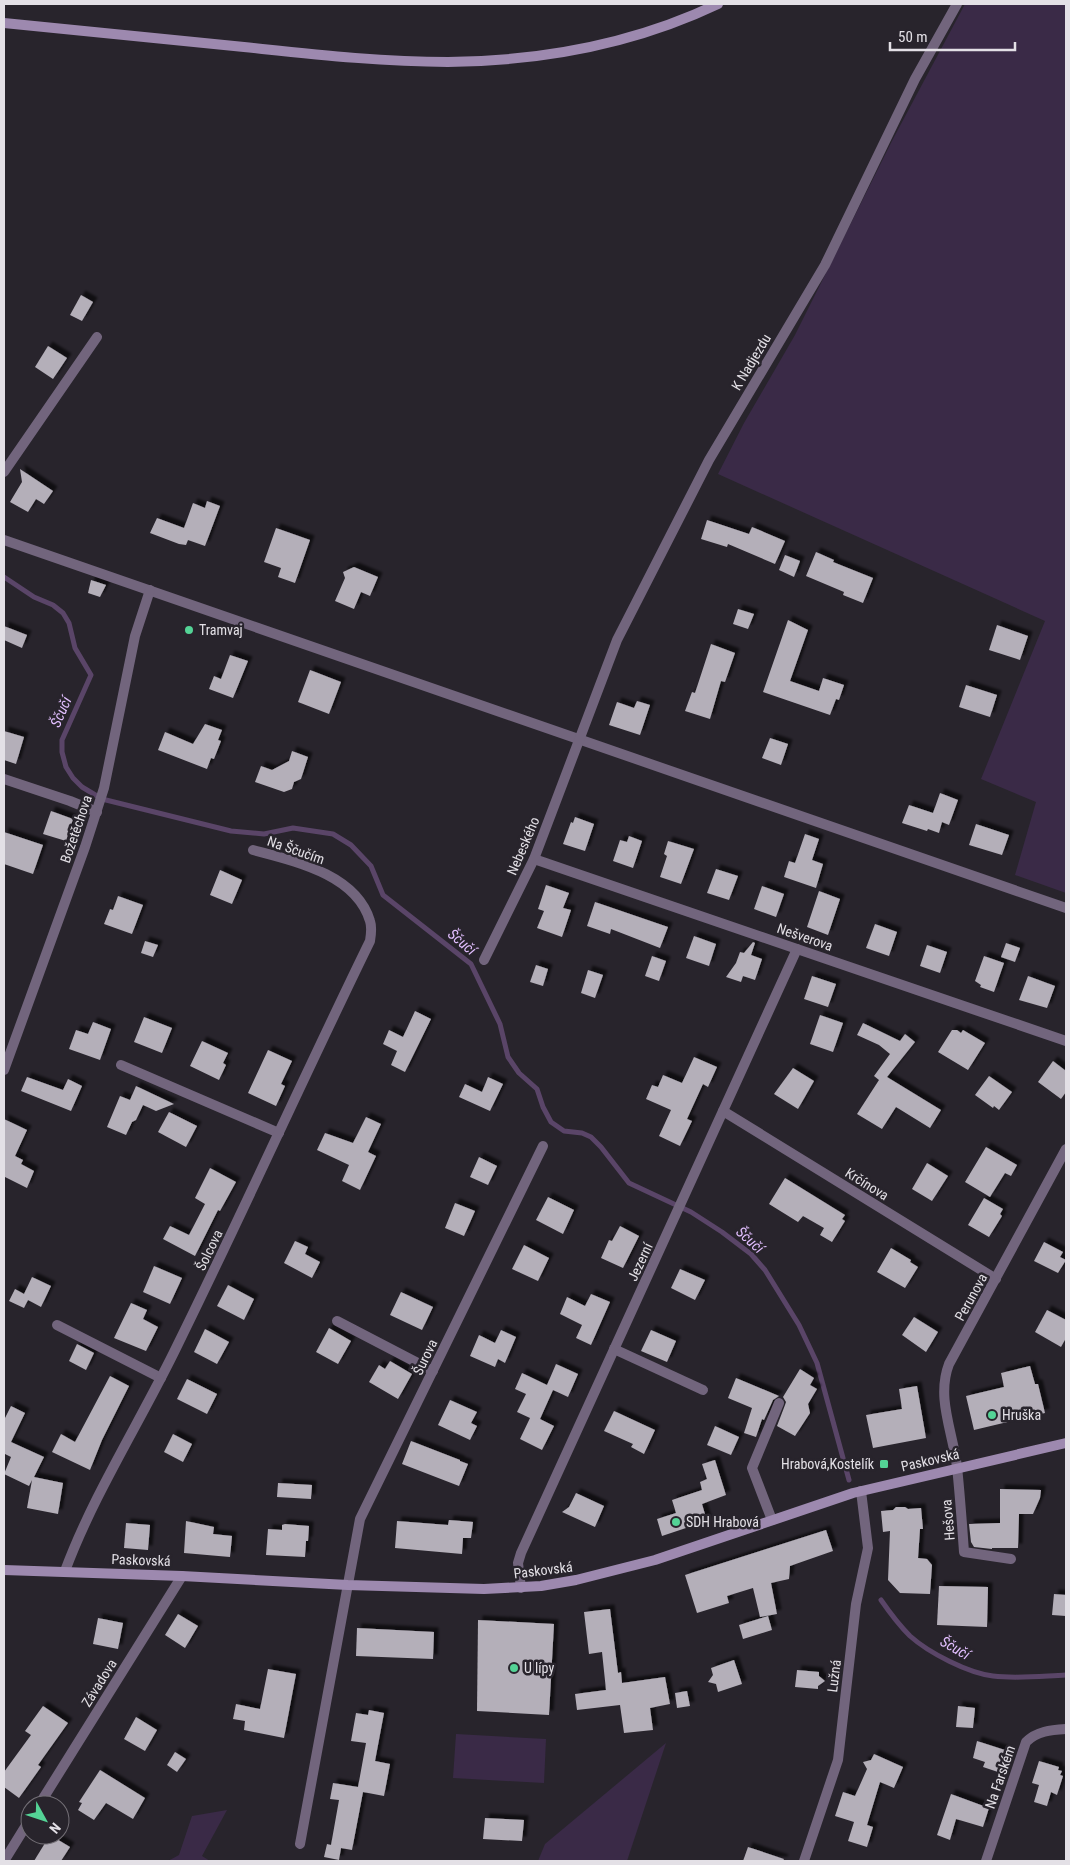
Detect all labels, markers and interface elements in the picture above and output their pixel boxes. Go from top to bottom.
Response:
scale bar [890,20,1015,52]
text: 50 m [898,28,928,46]
street label: K Nadjezdu [728,331,774,393]
place label: Tramvaj [199,622,243,638]
marker: Tramvaj [183,624,195,636]
water label: Ščučí [46,692,77,730]
street label: Božetěchova [57,793,95,865]
street label: Nebeského [504,815,542,877]
street label: Na Ščučím [265,832,327,867]
street label: Nešverova [775,920,835,954]
water label: Ščučí [444,925,482,961]
street label: Krčínova [842,1165,892,1203]
water label: Ščučí [732,1223,770,1259]
street label: Šolcova [191,1227,226,1273]
street label: Jezerní [624,1240,656,1284]
street label: Perunova [952,1271,990,1323]
street label: Šurova [409,1336,440,1377]
place label: Hruška [1002,1407,1041,1423]
marker: Hruška [986,1409,998,1421]
street label: Paskovská [899,1446,961,1474]
place label: Hrabová,Kostelík [781,1456,875,1472]
marker: Hrabová,Kostelík [878,1458,890,1470]
street label: Hešova [938,1499,958,1541]
place label: SDH Hrabová [686,1514,759,1530]
marker: SDH Hrabová [670,1516,682,1528]
street label: Paskovská [111,1551,171,1569]
street label: Paskovská [513,1558,573,1582]
water label: Ščučí [937,1632,975,1665]
street label: Závadova [78,1656,120,1710]
street label: Lužná [824,1659,844,1693]
place label: U lípy [524,1660,554,1676]
marker: U lípy [508,1662,520,1674]
street label: Na Farském [982,1743,1018,1811]
north arrow [20,1795,70,1845]
text: N [46,1820,64,1837]

